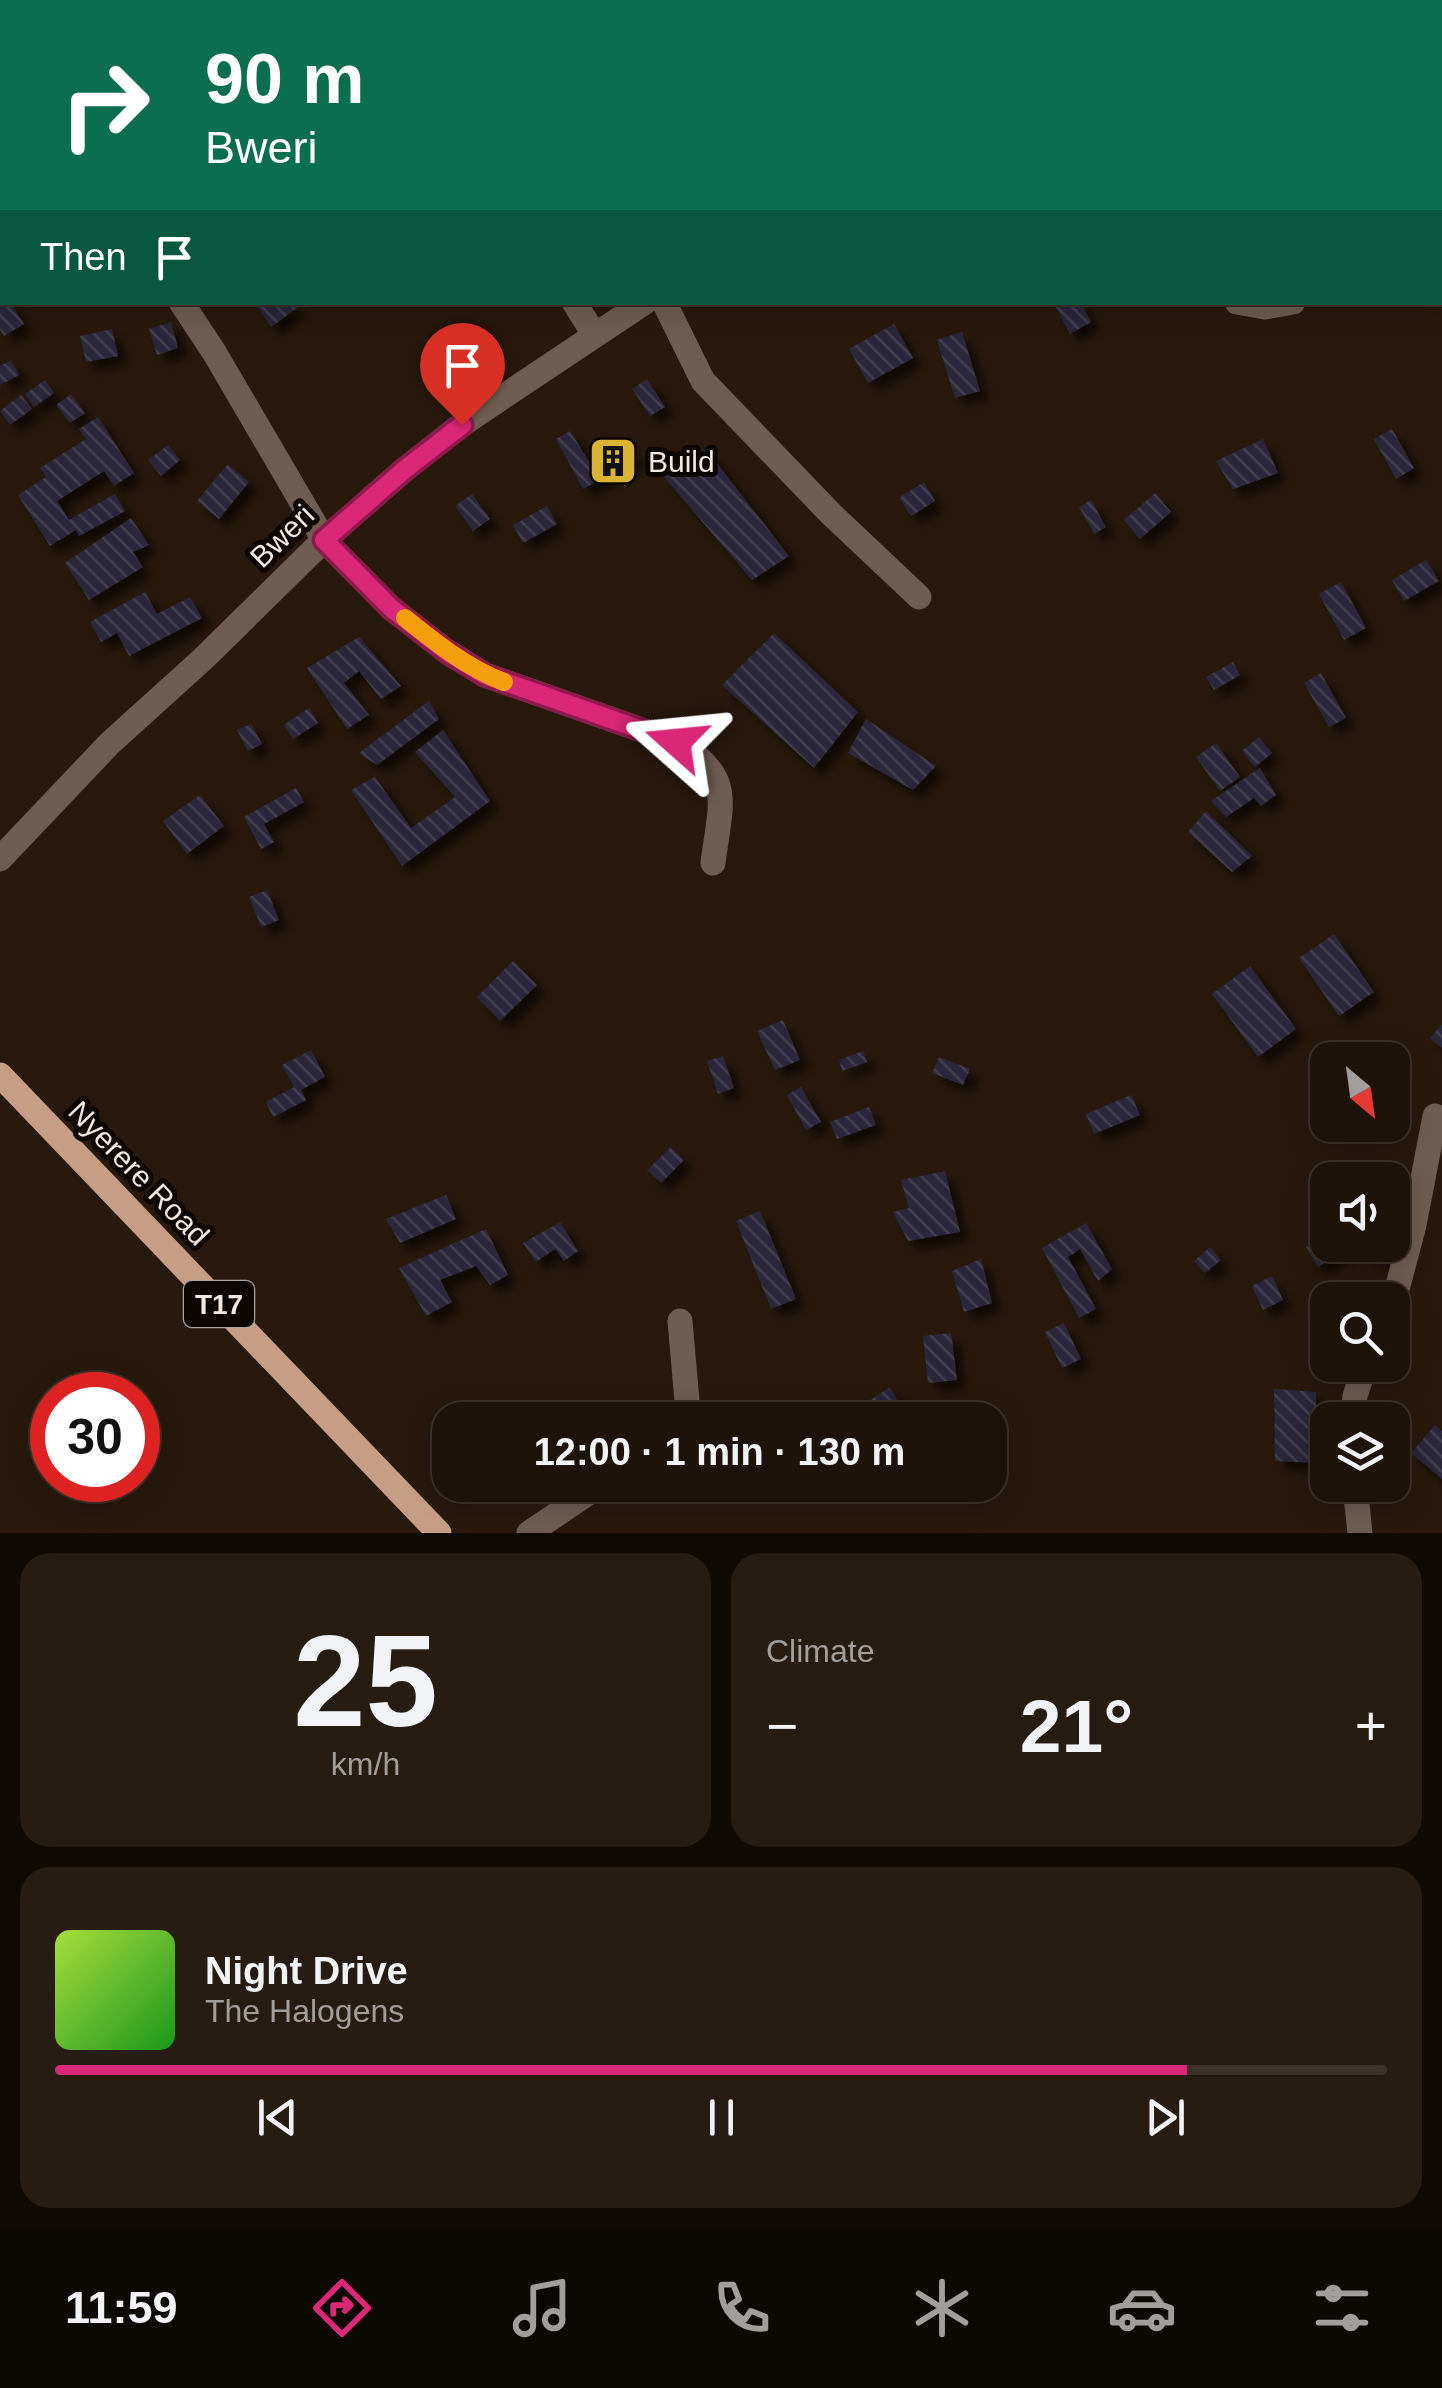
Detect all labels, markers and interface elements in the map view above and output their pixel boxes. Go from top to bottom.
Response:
icon: right [40,40,170,170]
text: 90 m [205,40,365,118]
text: Bweri [205,122,318,173]
icon: arrive [147,230,202,285]
text: Then [40,236,127,278]
pin [420,323,505,426]
icon: arrive [435,338,490,393]
building icon: Build [587,435,639,487]
place label: Build [648,445,715,478]
street label: Bweri [244,498,320,574]
position arrow [624,690,728,794]
north arrow [1310,1042,1410,1142]
map controls [1310,1042,1410,1502]
street label: Nyerere Road [62,1094,216,1252]
button: sound [1310,1162,1410,1262]
road number: T17 [184,1281,254,1327]
button: search [1310,1282,1410,1382]
speed limit sign: 30 [30,1372,160,1502]
button: layers [1310,1402,1410,1502]
text: 12:00 · 1 min · 130 m [534,1431,905,1473]
text: 25 [293,1608,438,1754]
text: Climate [766,1633,874,1669]
text: 21° [1020,1684,1133,1768]
text: − [766,1695,798,1757]
text: + [1355,1695,1387,1757]
text: km/h [331,1746,400,1782]
text: Night Drive [205,1950,408,1992]
text: The Halogens [205,1993,404,2029]
icon: previous [250,2090,305,2145]
icon: pause [694,2090,749,2145]
icon: next [1138,2090,1193,2145]
icon: directions [307,2273,377,2343]
icon: music [507,2273,577,2343]
icon: phone [707,2273,777,2343]
icon: climate [907,2273,977,2343]
icon: car [1107,2273,1177,2343]
icon: filters [1307,2273,1377,2343]
text: 11:59 [65,2282,178,2333]

